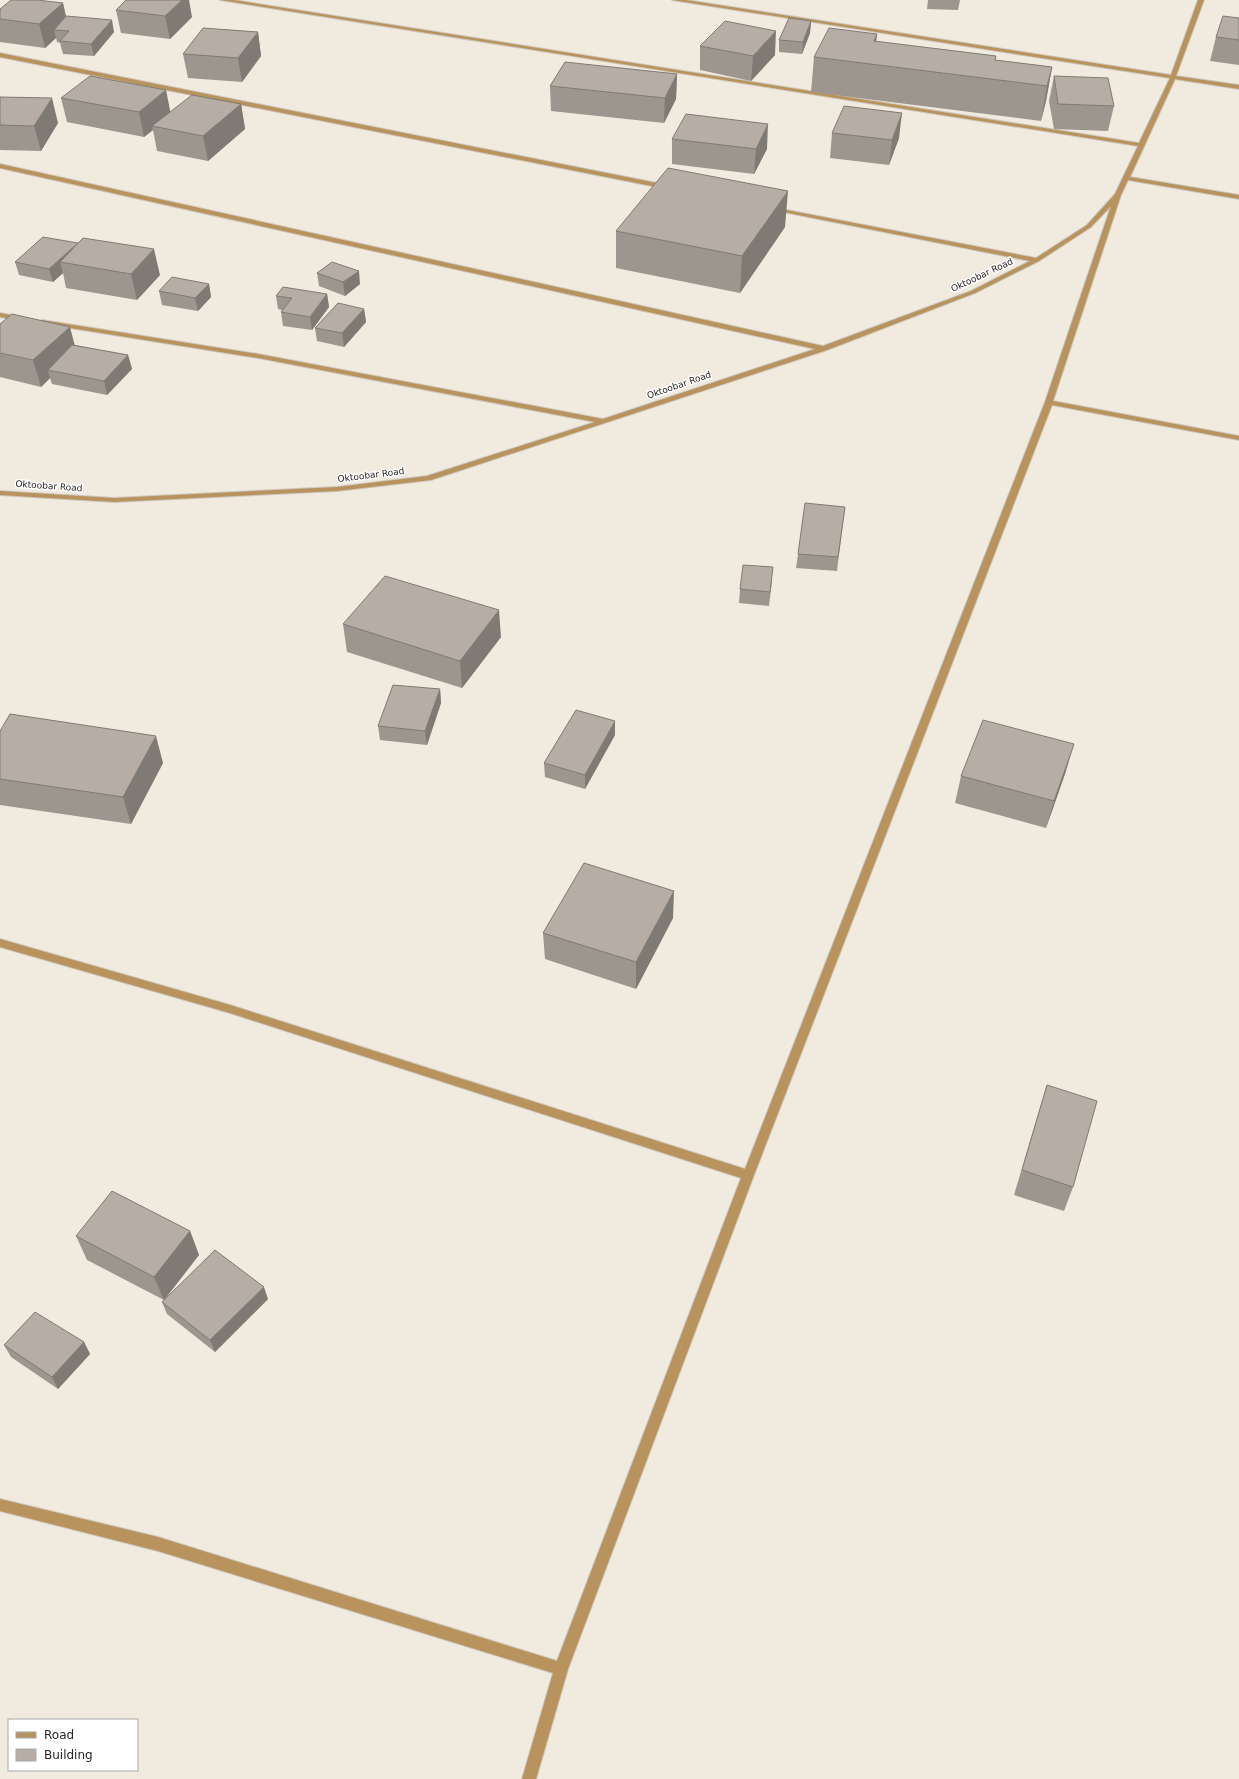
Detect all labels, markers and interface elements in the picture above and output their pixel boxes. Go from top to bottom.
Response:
street label: Oktoobar Road [949,256,1015,294]
street label: Oktoobar Road [646,369,712,401]
street label: Oktoobar Road [337,466,405,484]
street label: Oktoobar Road [15,479,83,493]
legend [8,1719,138,1771]
text: Road [44,1728,74,1742]
text: Building [44,1748,93,1762]

